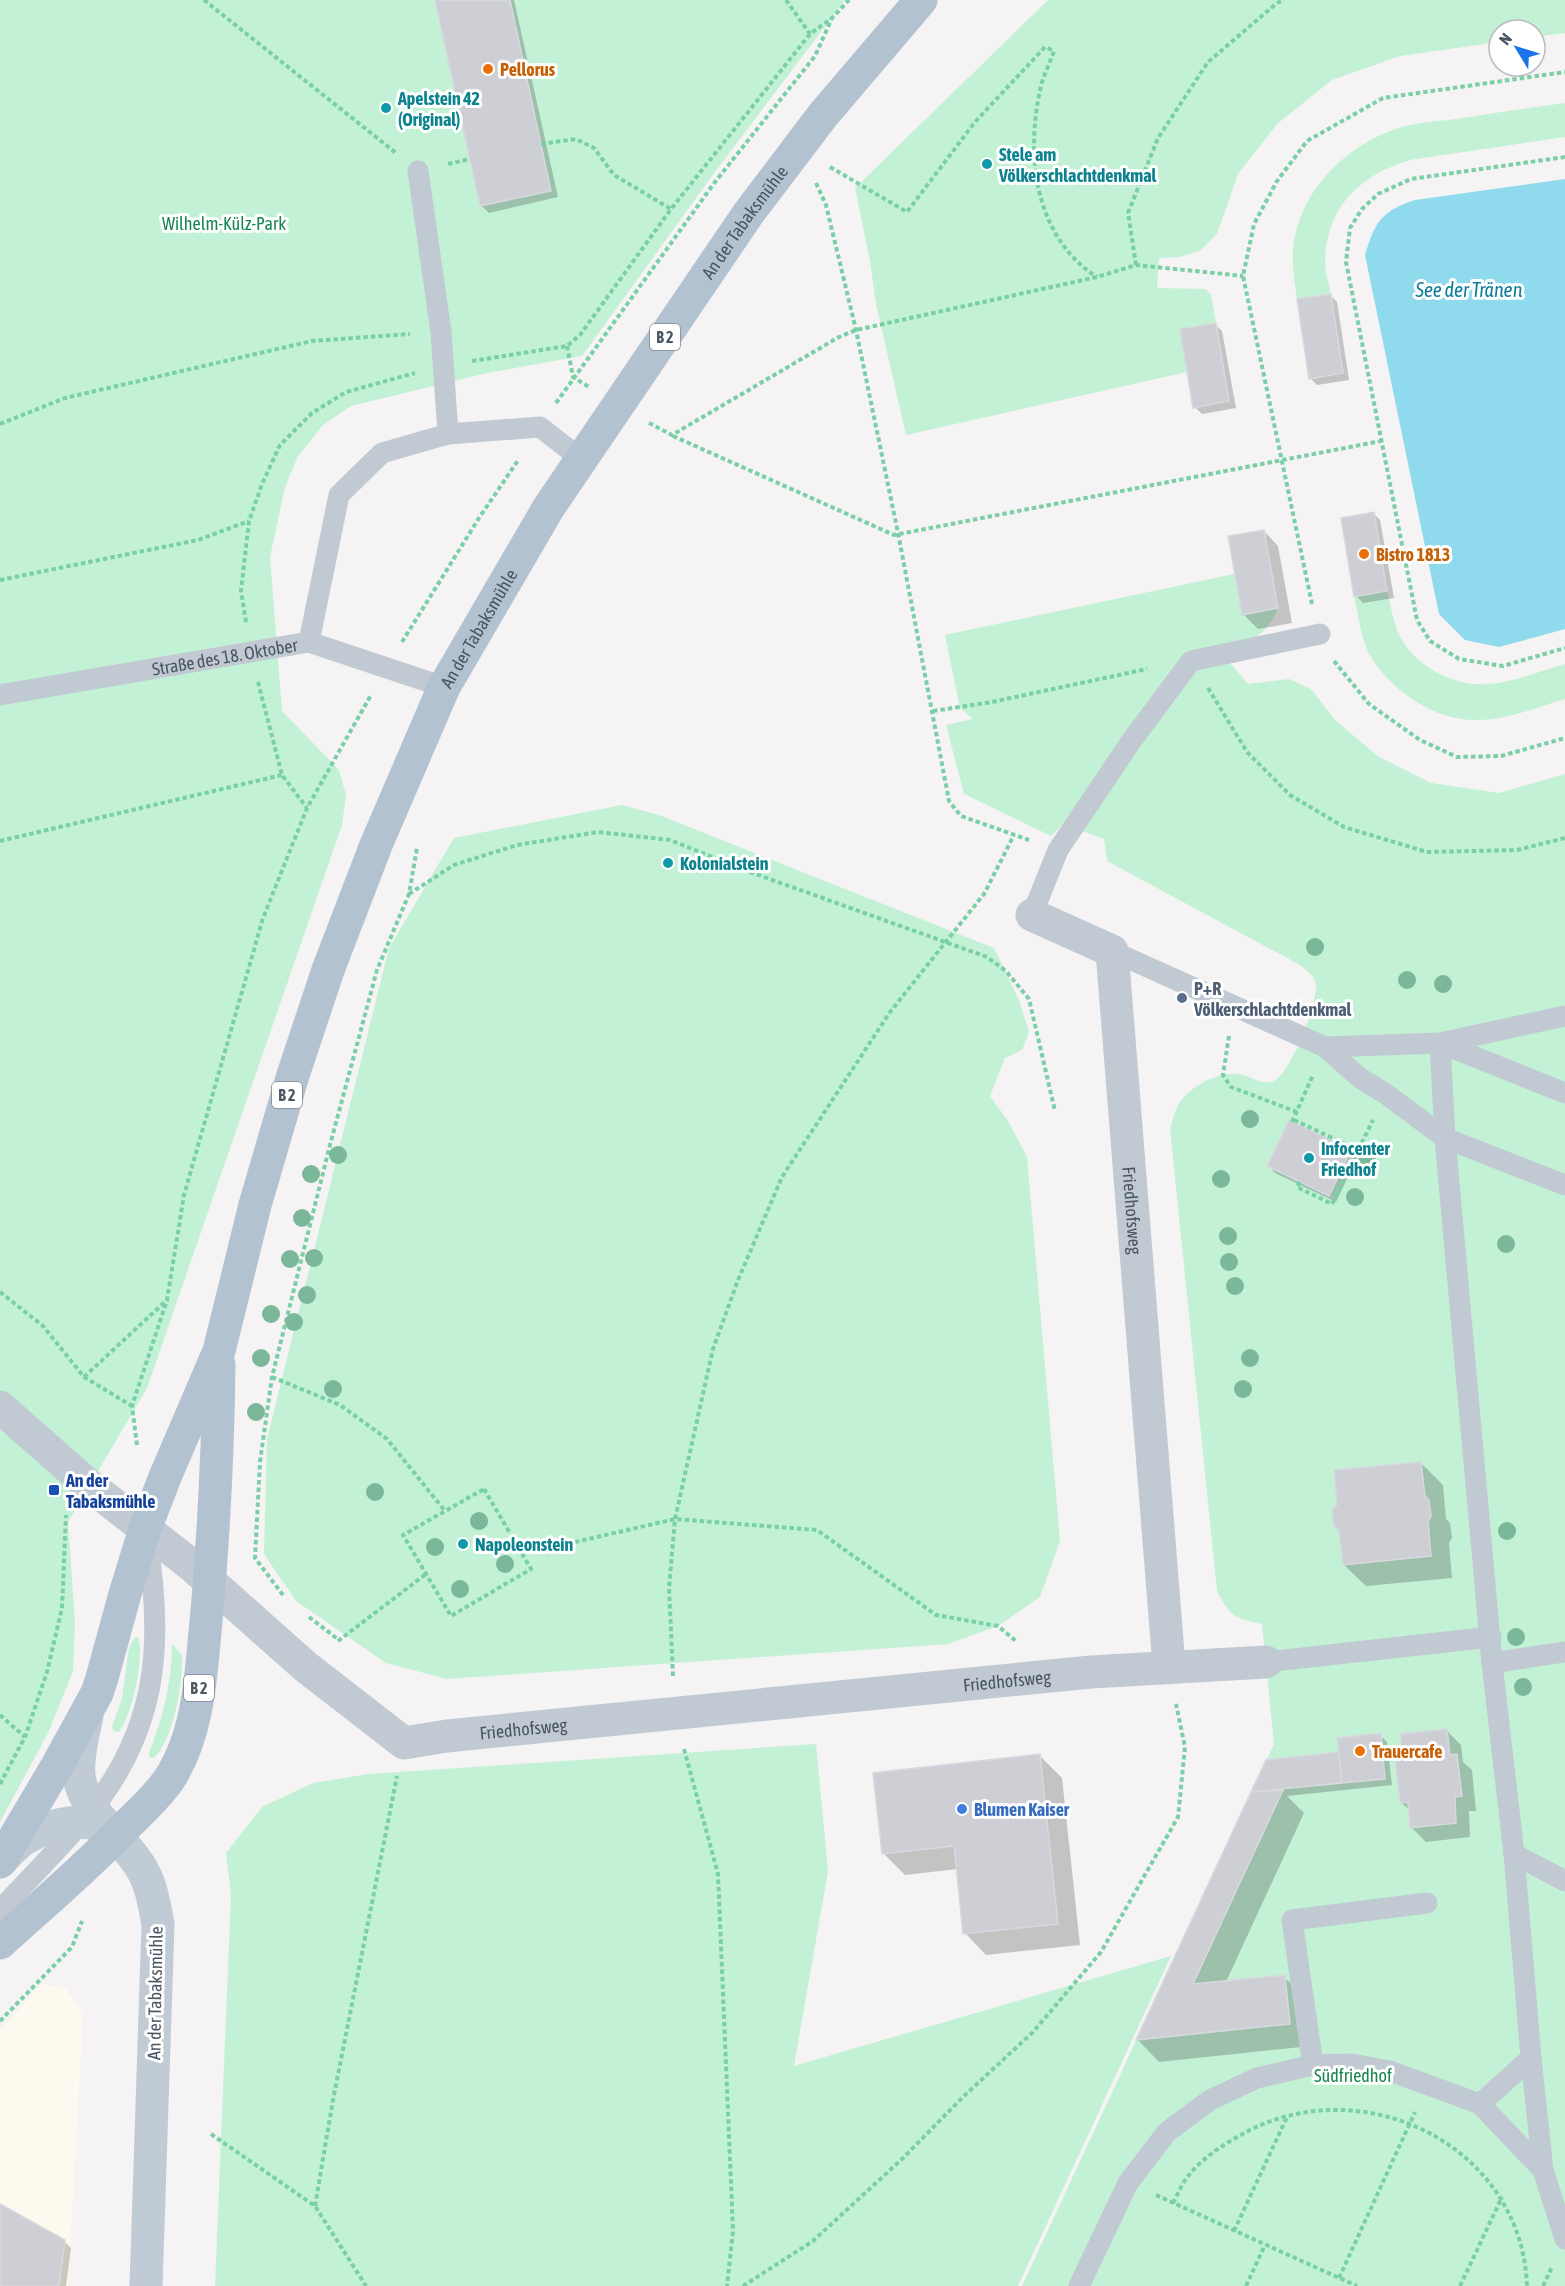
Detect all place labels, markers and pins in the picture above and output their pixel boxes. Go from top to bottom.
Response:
place label: Pellorus [500,59,556,80]
marker: Pellorus [481,62,495,76]
place label: Apelstein 42 (Original) [397,88,480,130]
marker: Apelstein 42 (Original) [379,101,393,115]
place label: Stele am Völkerschlachtdenkmal [998,144,1157,186]
marker: Stele am Völkerschlachtdenkmal [980,157,994,171]
place label: Bistro 1813 [1376,544,1450,565]
marker: Bistro 1813 [1357,547,1371,561]
place label: Kolonialstein [680,853,769,874]
marker: Kolonialstein [661,856,675,870]
place label: P+R Völkerschlachtdenkmal [1193,978,1352,1020]
marker: P+R Völkerschlachtdenkmal [1175,991,1189,1005]
place label: Infocenter Friedhof [1321,1138,1390,1180]
marker: Infocenter Friedhof [1302,1151,1316,1165]
place label: An der Tabaksmühle [65,1470,155,1512]
marker: An der Tabaksmühle [47,1483,61,1497]
place label: Napoleonstein [475,1534,574,1555]
marker: Napoleonstein [456,1537,470,1551]
place label: Trauercafe [1372,1741,1443,1762]
marker: Trauercafe [1353,1744,1367,1758]
place label: Blumen Kaiser [974,1799,1070,1820]
marker: Blumen Kaiser [955,1802,969,1816]

